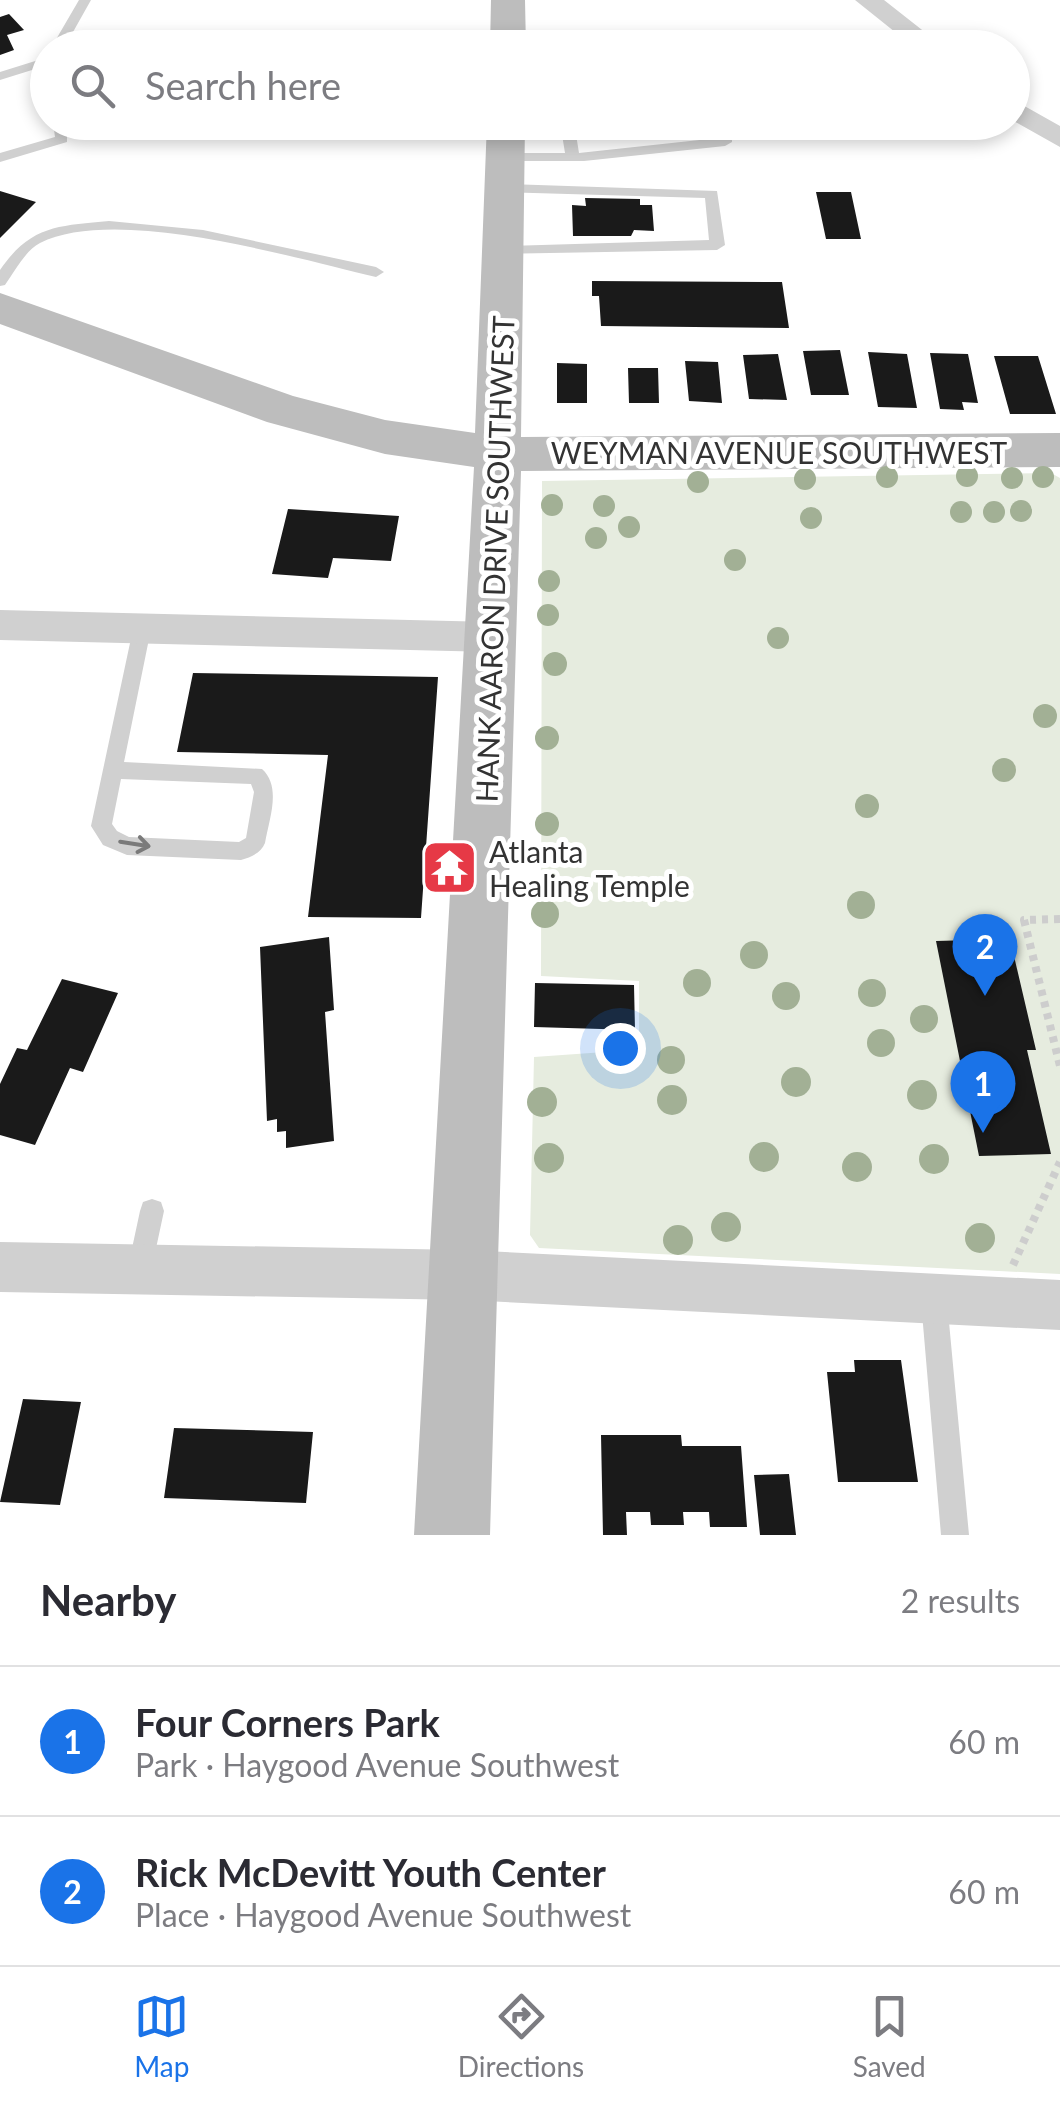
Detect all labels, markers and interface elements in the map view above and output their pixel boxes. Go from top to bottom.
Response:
search box [30,30,1030,140]
icon: search [65,58,120,113]
text: Search here [145,62,341,108]
street label: HANK AARON DRIVE SOUTHWEST [468,315,520,803]
street label: WEYMAN AVENUE SOUTHWEST [551,434,1008,470]
place label: Atlanta Healing Temple [489,833,690,903]
one-way arrow [118,835,151,854]
temple icon: Atlanta Healing Temple [420,838,480,898]
pin: 2 [952,914,1018,996]
your location [595,1023,646,1074]
pin: 1 [950,1050,1016,1133]
text: Nearby [40,1575,177,1625]
text: 2 results [901,1581,1020,1620]
text: Four Corners Park [135,1699,440,1745]
text: 1 [63,1722,82,1761]
text: 60 m [948,1722,1020,1761]
text: Park · Haygood Avenue Southwest [135,1745,619,1784]
text: Rick McDevitt Youth Center [135,1849,606,1895]
text: 2 [63,1872,82,1911]
text: 60 m [948,1872,1020,1911]
text: Place · Haygood Avenue Southwest [135,1895,631,1934]
tab: Map [134,1989,189,2083]
tab: Directions [458,1989,584,2083]
tab: Saved [853,1989,926,2083]

